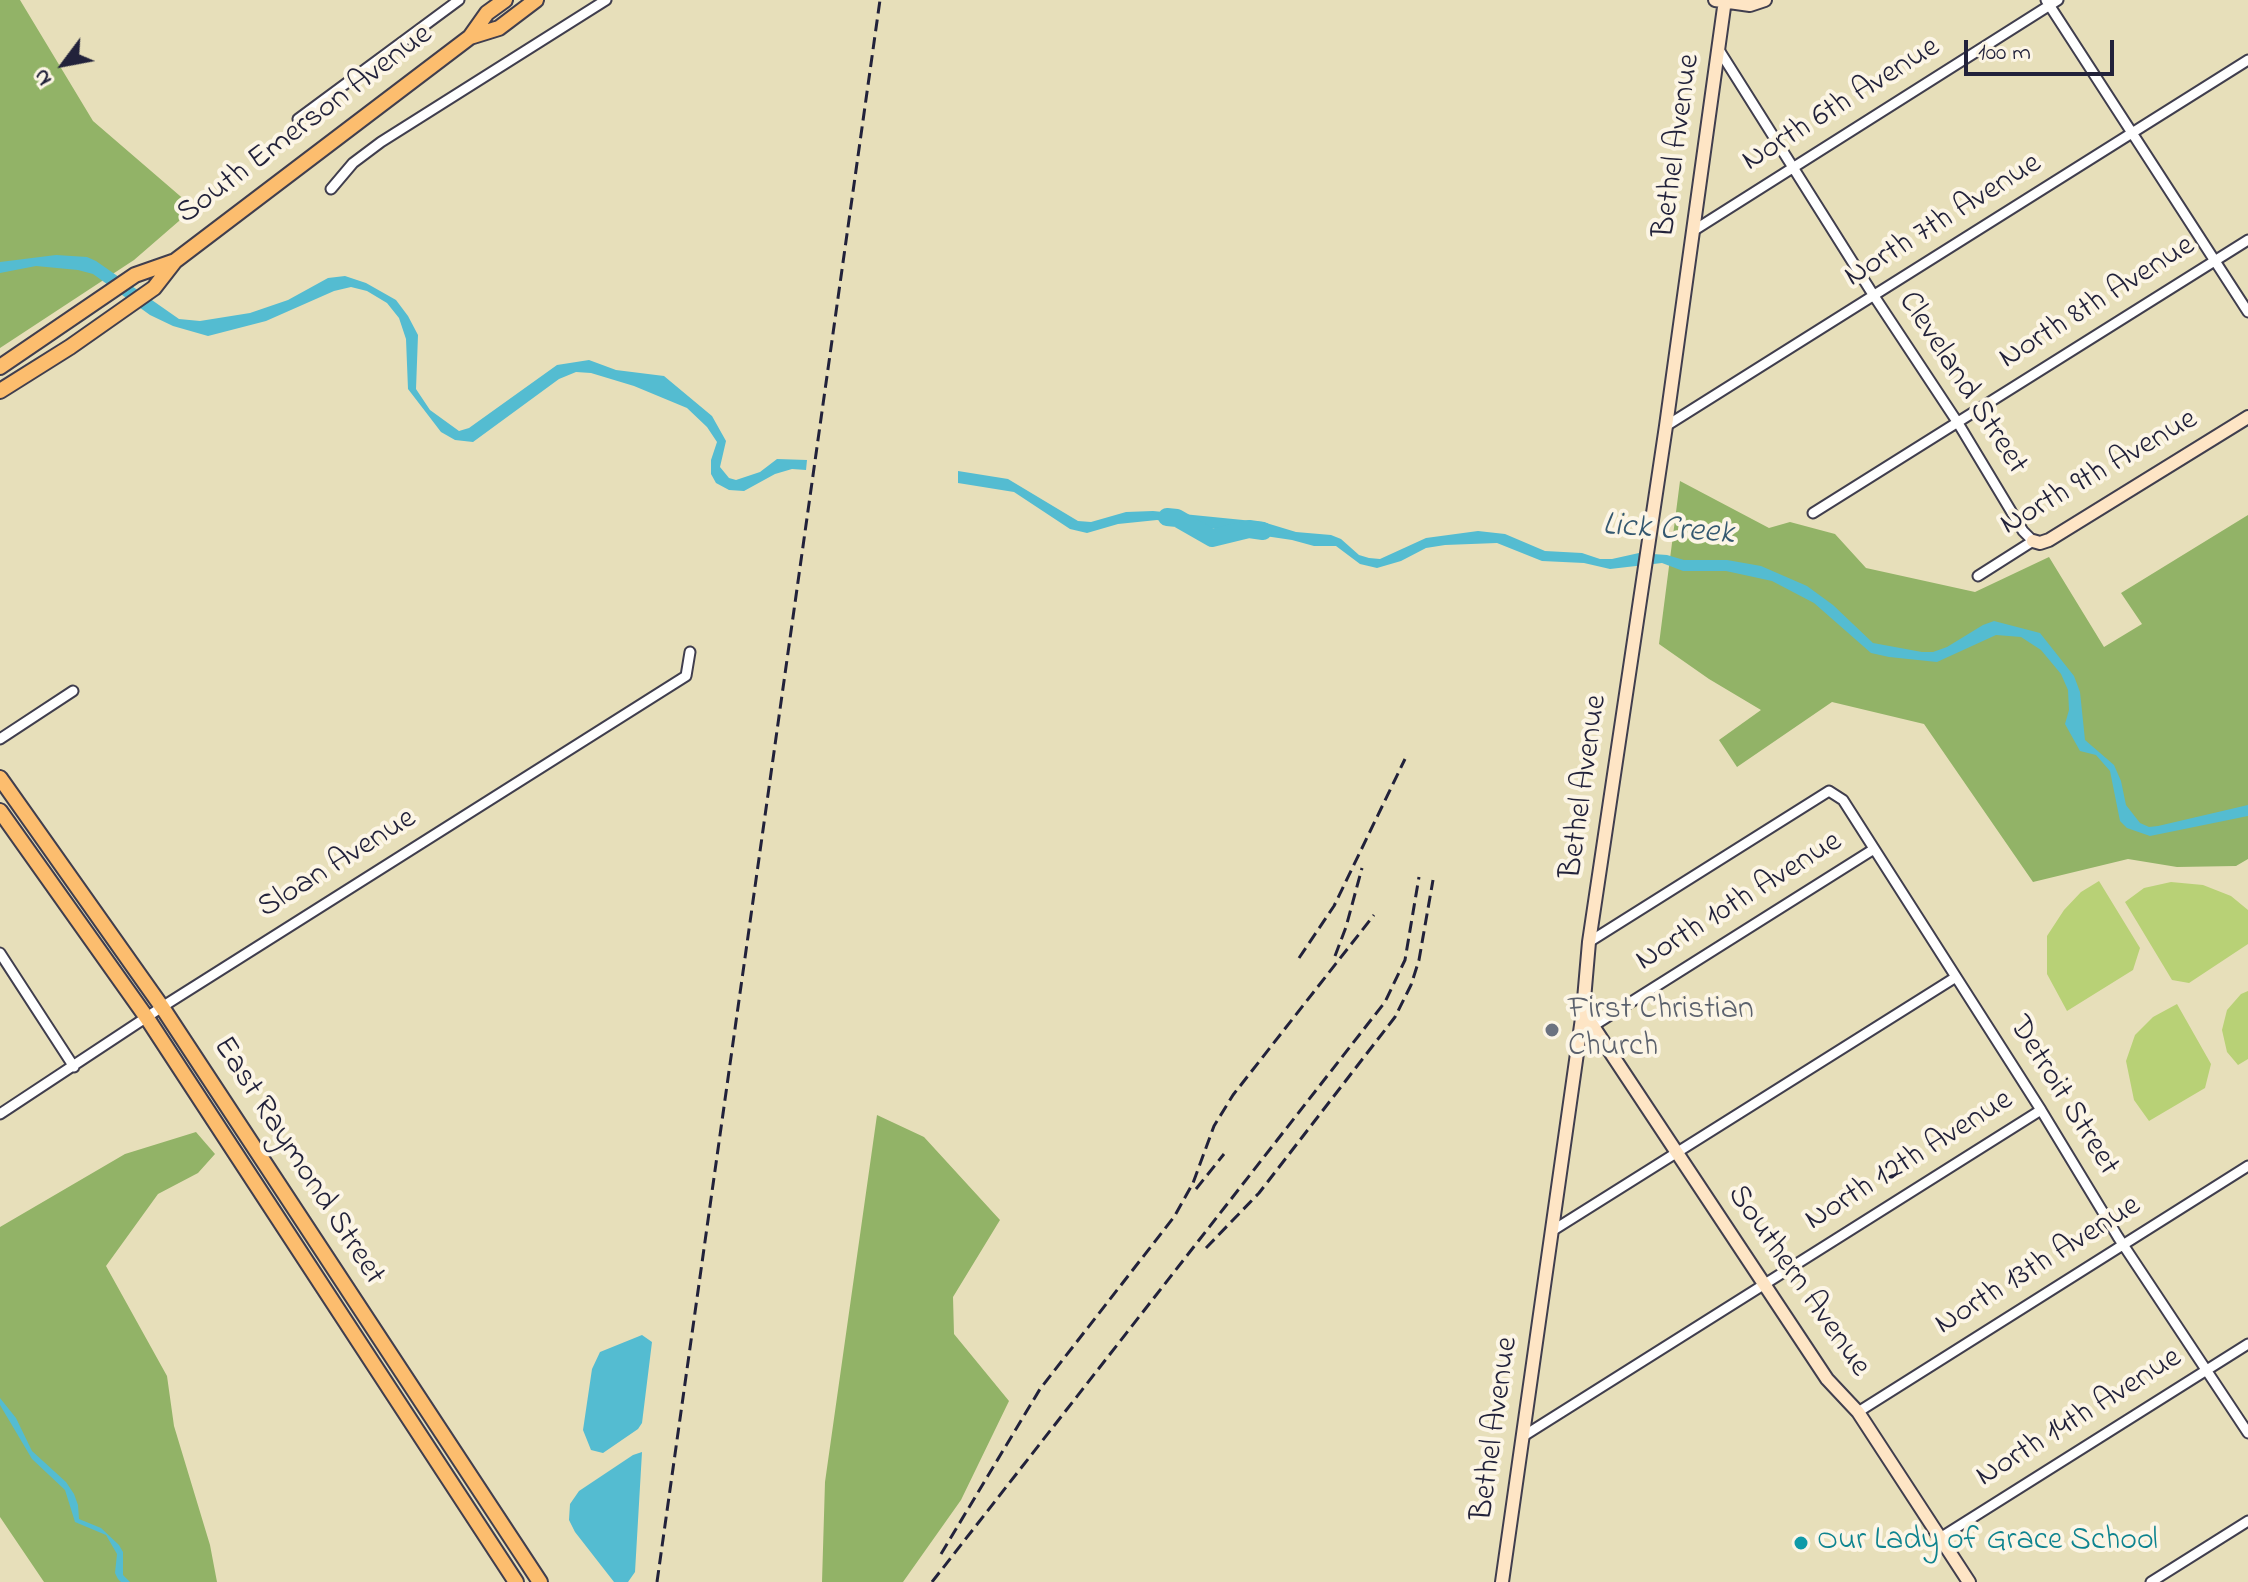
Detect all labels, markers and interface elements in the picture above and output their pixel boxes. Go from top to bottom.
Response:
street label: South Emerson Avenue [171,17,441,235]
north arrow [24,24,104,104]
scale bar [1968,24,2118,74]
street label: North 6th Avenue [1736,30,1948,182]
text: 100 m [1978,36,2031,71]
street label: Bethel Avenue [1647,52,1711,240]
text: N [26,62,61,92]
street label: North 7th Avenue [1838,146,2050,298]
street label: North 8th Avenue [1993,228,2203,380]
street label: Cleveland Street [1888,285,2034,483]
street label: North 9th Avenue [1995,402,2205,546]
water label: Lick Creek [1601,507,1735,557]
street label: Bethel Avenue [1554,693,1618,881]
street label: Sloan Avenue [252,801,424,929]
street label: North 10th Avenue [1630,824,1850,982]
place label: First Christian Church [1568,993,1754,1068]
street label: Detroit Street [1998,1010,2126,1184]
marker: First Christian Church [1543,1021,1561,1039]
street label: East Raymond Street [202,1031,392,1293]
street label: North 12th Avenue [1799,1083,2021,1241]
street label: Southern Avenue [1717,1179,1877,1385]
street label: North 13th Avenue [1929,1188,2149,1346]
street label: Bethel Avenue [1465,1335,1529,1523]
street label: North 14th Avenue [1970,1340,2190,1498]
place label: Our Lady of Grace School [1817,1524,2158,1562]
marker: Our Lady of Grace School [1792,1534,1810,1552]

